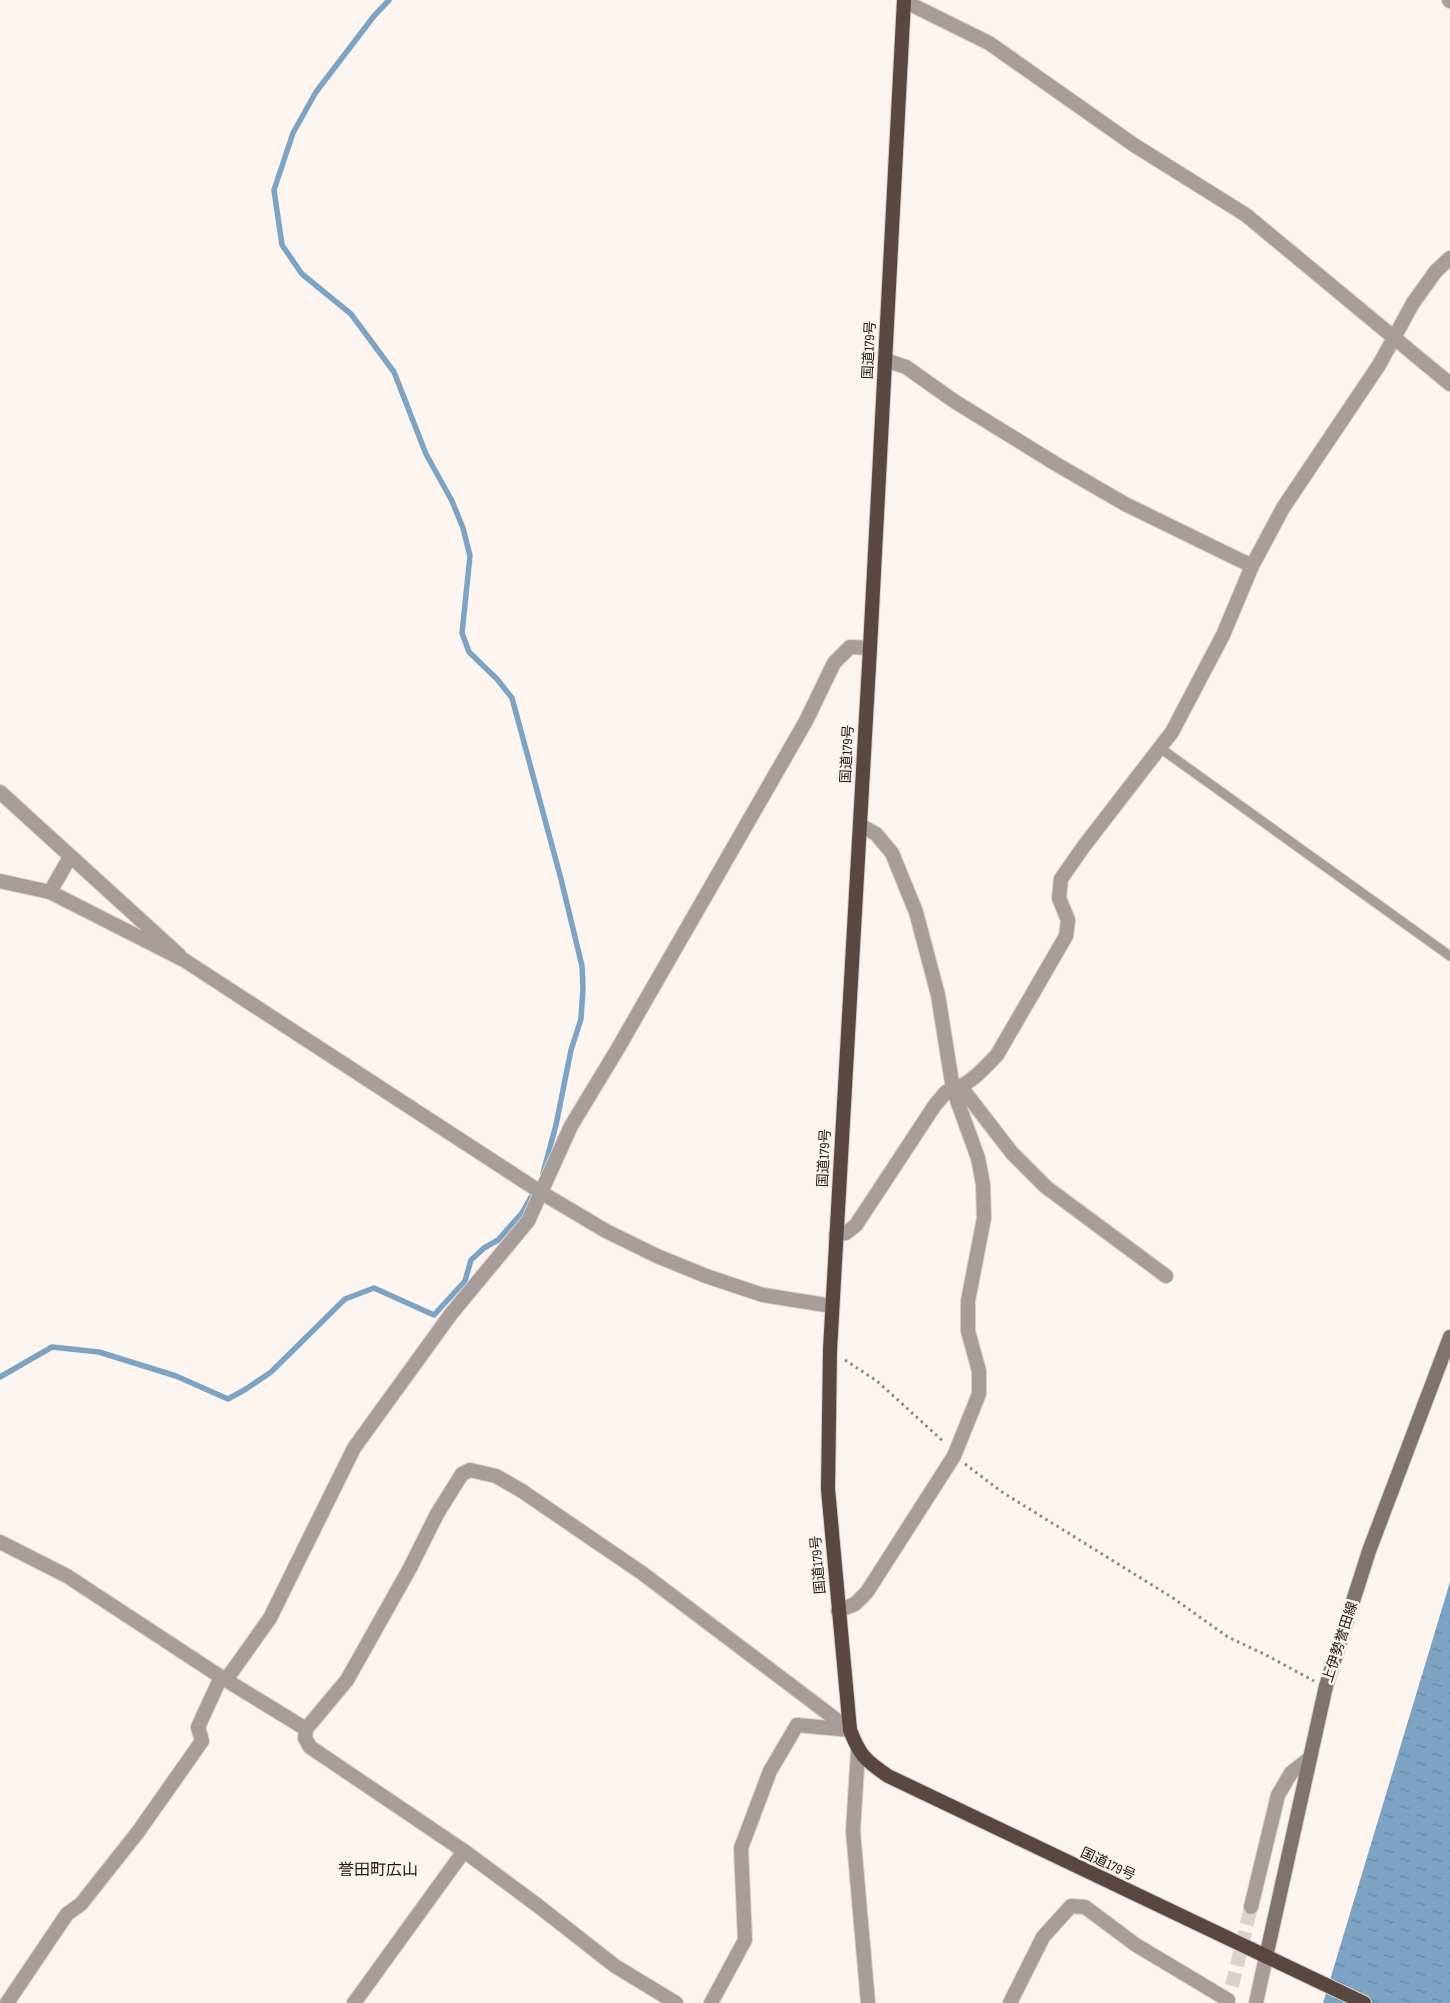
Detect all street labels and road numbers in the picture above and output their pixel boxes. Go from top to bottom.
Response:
street label: 国道179号 [859,320,879,380]
street label: 国道179号 [837,724,857,784]
street label: 国道179号 [814,1128,834,1188]
street label: 国道179号 [807,1535,829,1595]
street label: 上伊勢誉田線 [1319,1599,1361,1685]
street label: 国道179号 [1078,1844,1138,1884]

